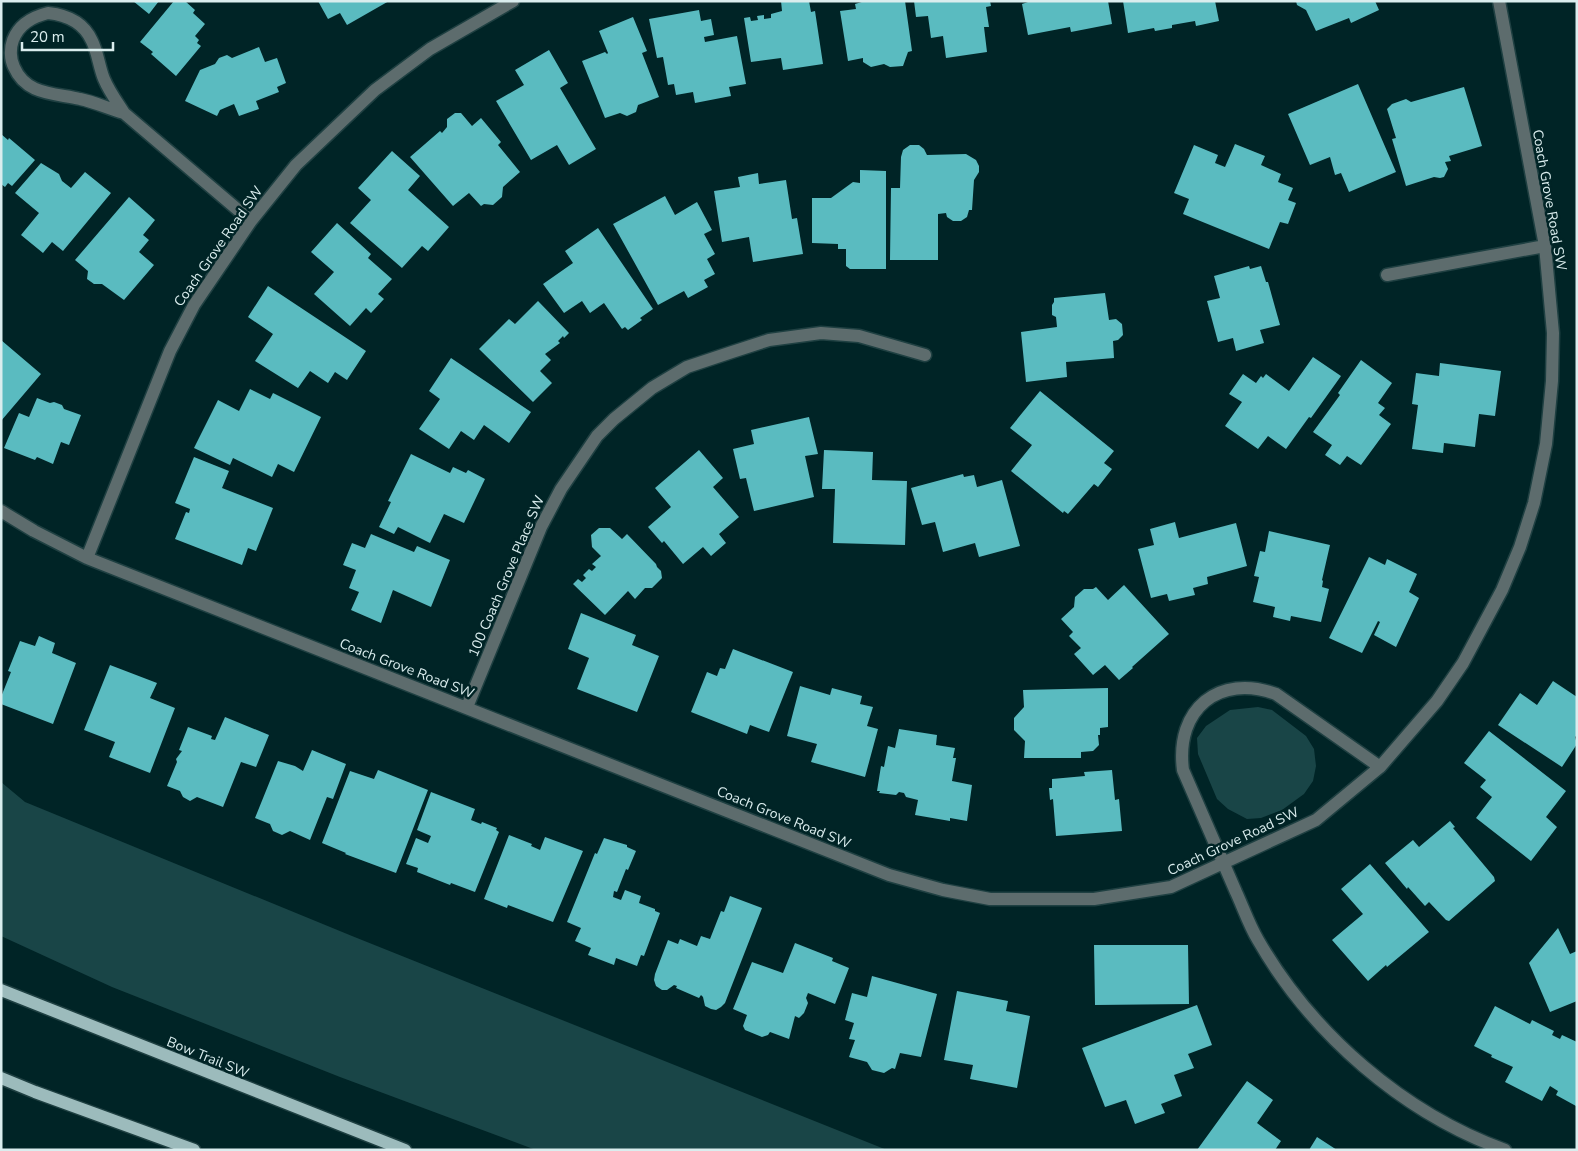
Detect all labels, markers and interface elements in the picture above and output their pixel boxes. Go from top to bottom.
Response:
scale bar [22,20,114,52]
text: 20 m [30,27,65,47]
street label: Coach Grove Road SW [1528,128,1571,273]
street label: Coach Grove Road SW [170,182,268,310]
street label: 100 Coach Grove Place SW [464,492,549,660]
street label: Coach Grove Road SW [337,634,478,703]
street label: Coach Grove Road SW [714,782,854,853]
street label: Coach Grove Road SW [1164,802,1303,880]
street label: Bow Trail SW [164,1032,252,1083]

